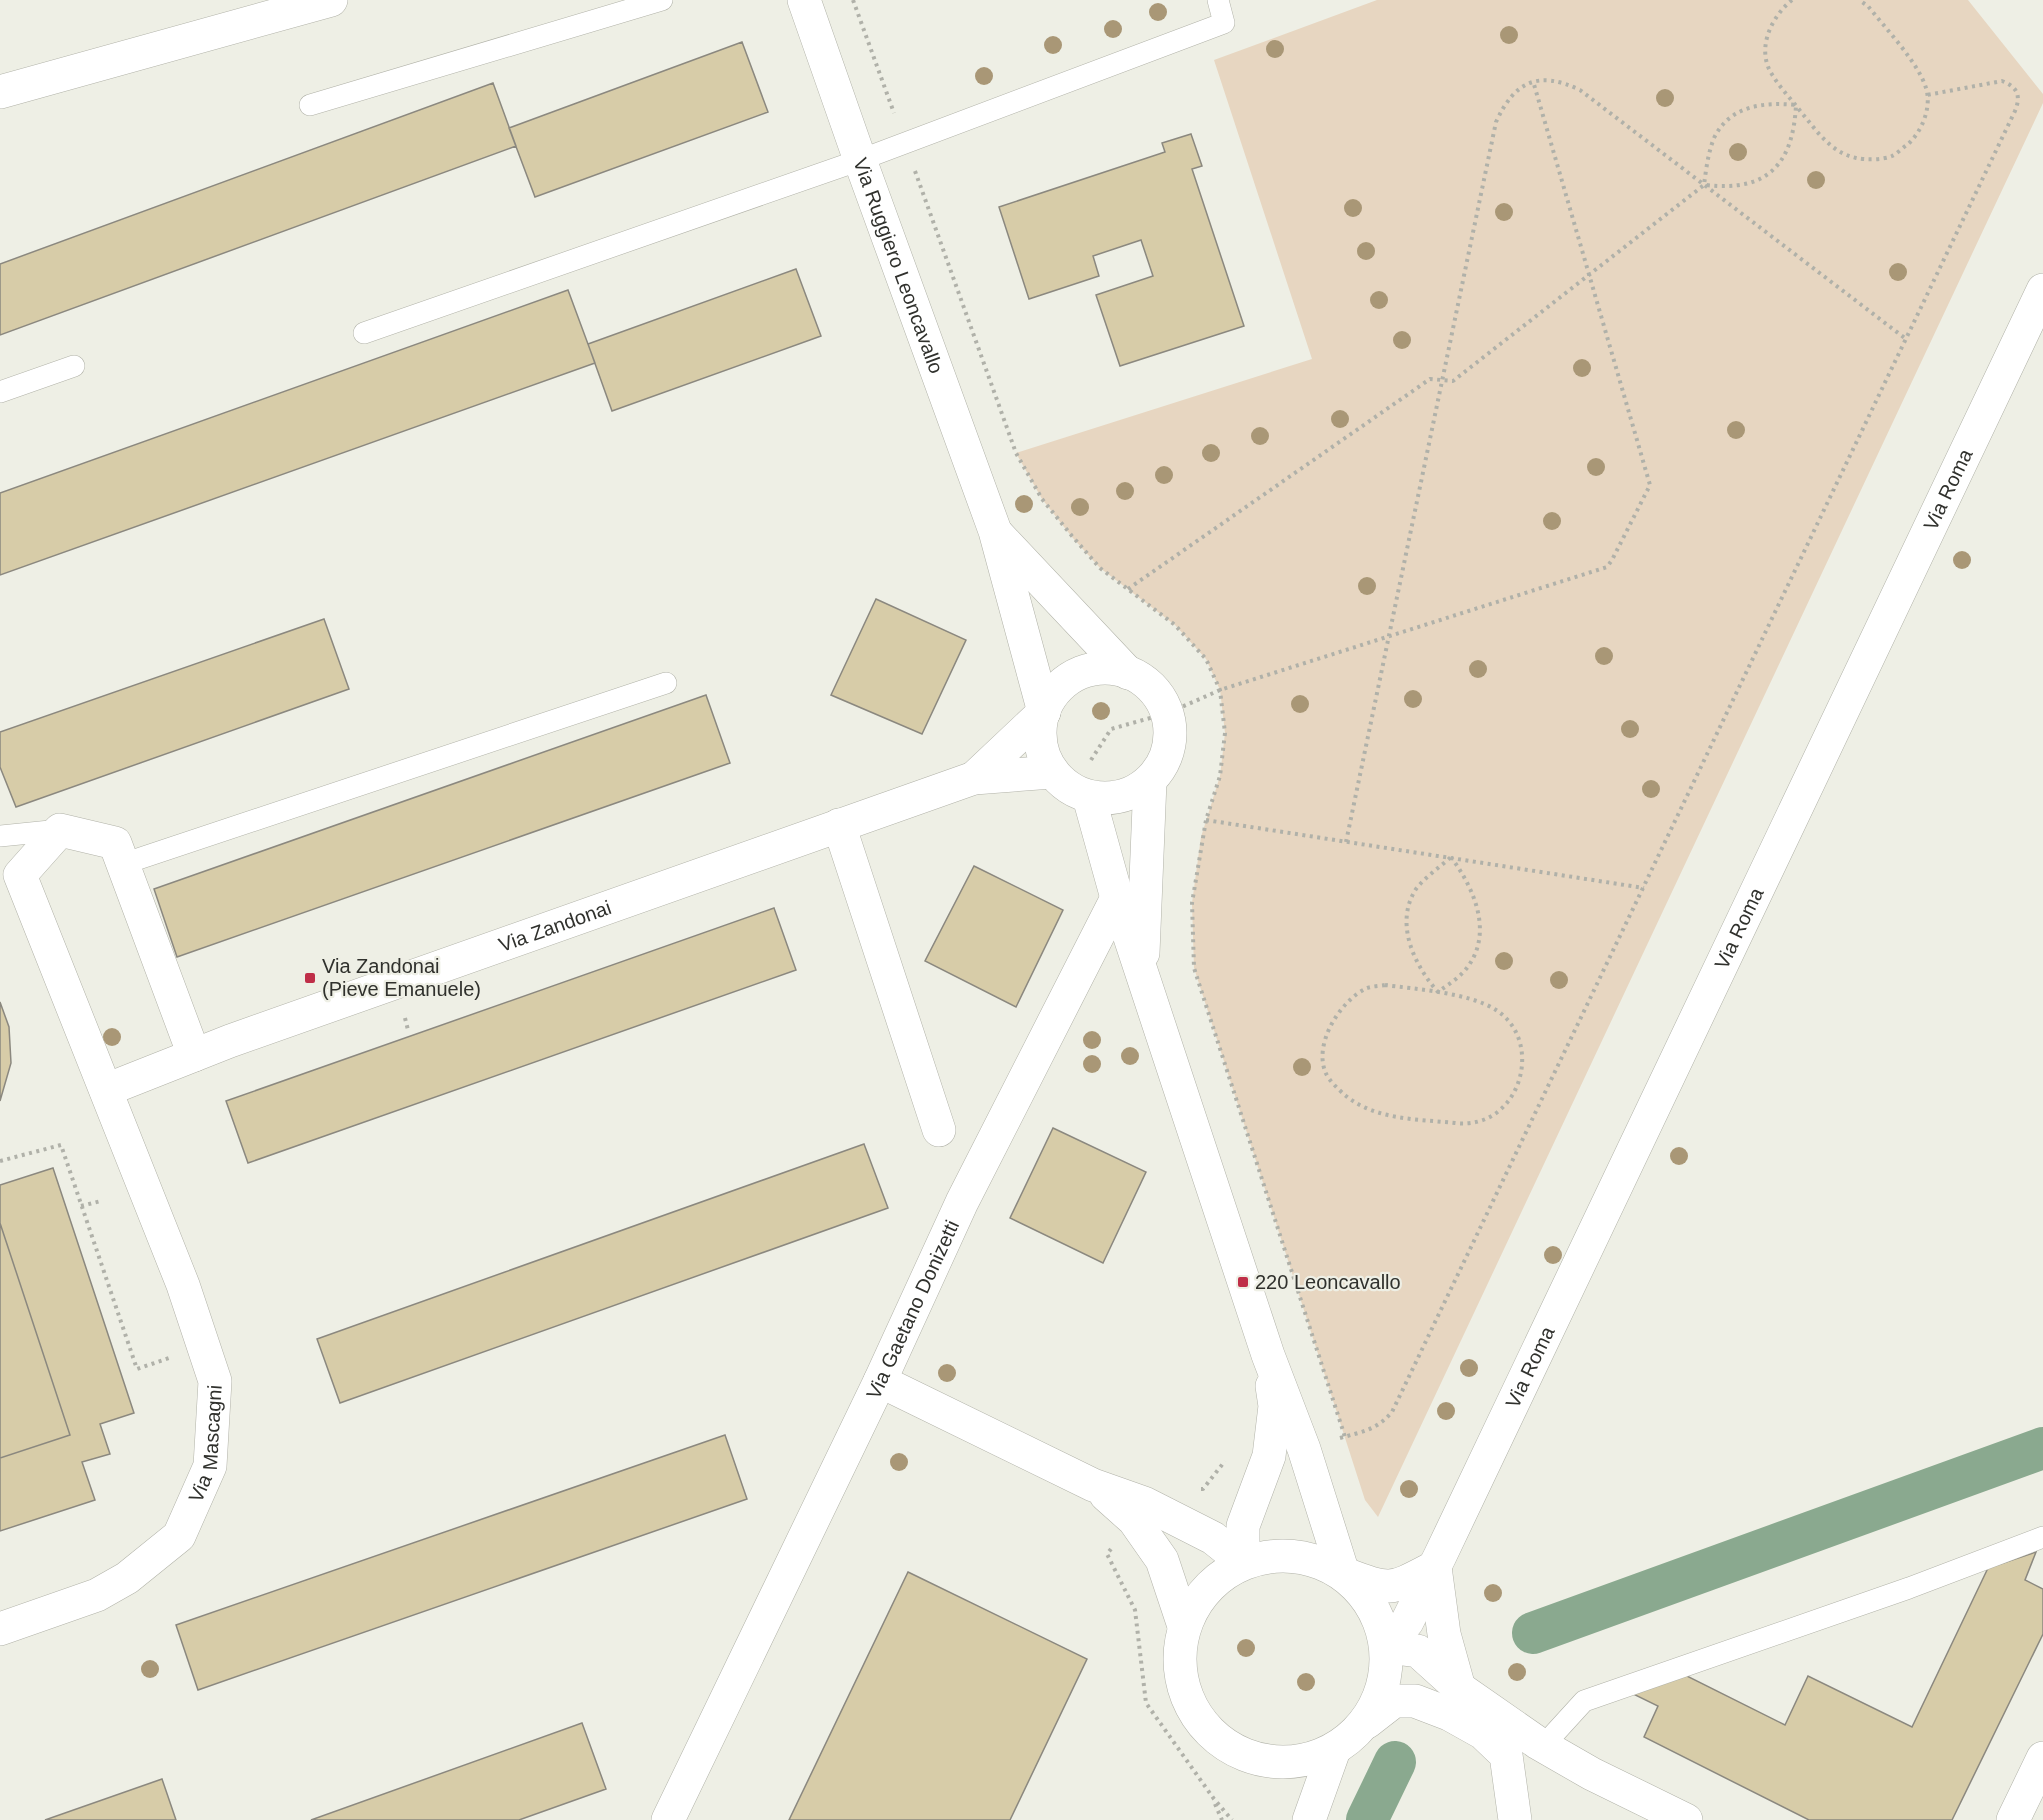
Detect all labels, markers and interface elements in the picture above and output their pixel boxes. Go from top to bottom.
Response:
street label: Via Ruggiero Leoncavallo [849,155,948,376]
street label: Via Roma [1919,445,1977,534]
street label: Via Roma [1710,883,1768,973]
street label: Via Zandonai [496,896,614,956]
place label: Via Zandonai (Pieve Emanuele) [322,955,481,1000]
marker: Via Zandonai (Pieve Emanuele) [303,971,317,985]
street label: Via Gaetano Donizetti [862,1217,963,1403]
place label: 220 Leoncavallo [1255,1271,1401,1293]
marker: 220 Leoncavallo [1236,1275,1250,1289]
street label: Via Roma [1501,1322,1559,1411]
street label: Via Mascagni [184,1384,226,1506]

